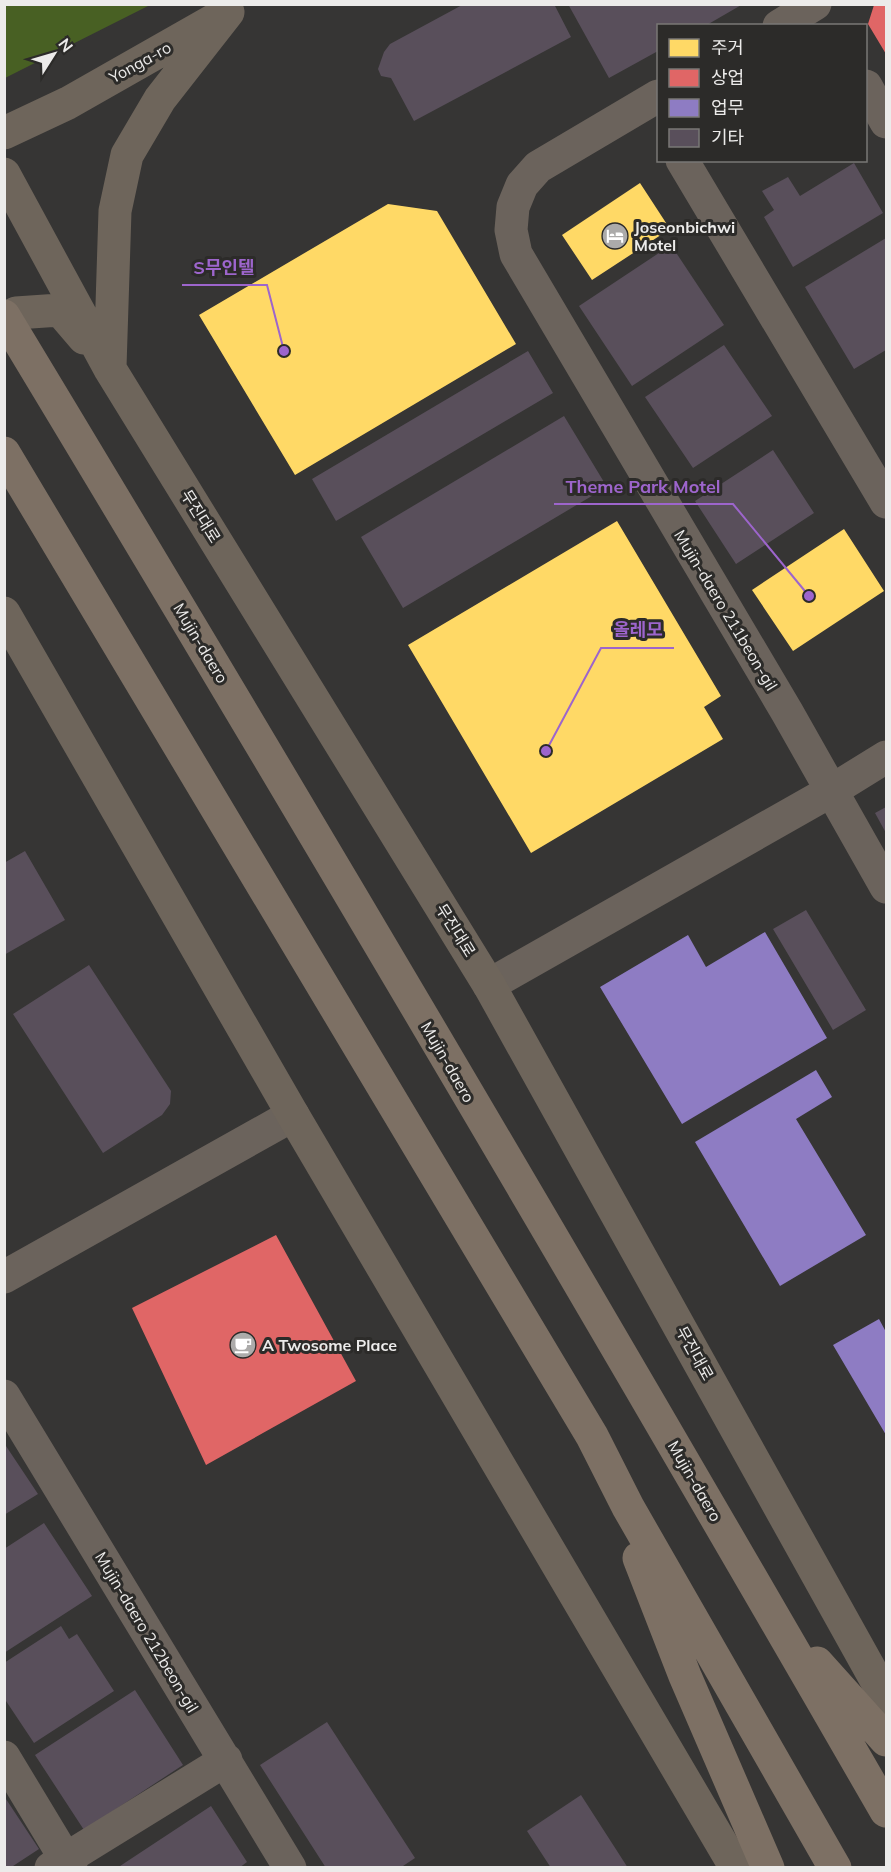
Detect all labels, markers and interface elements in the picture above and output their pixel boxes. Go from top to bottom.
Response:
north arrow [24,24,84,84]
legend [657,24,867,162]
text: N [54,34,78,56]
text: 주거 [711,36,744,59]
street label: Yonga-ro [105,37,175,88]
text: 상업 [711,66,744,89]
text: 업무 [711,96,744,119]
text: 기타 [711,126,745,149]
place label: Joseonbichwi Motel [634,217,735,255]
hotel icon: Joseonbichwi Motel [600,221,630,251]
callout: S무인텔 [182,249,267,285]
text: S무인텔 [193,256,255,279]
callout: Theme Park Motel [554,468,733,504]
text: Theme Park Motel [565,475,721,498]
street label: 무진대로 [177,486,225,546]
street label: Mujin-daero 211beon-gil [670,526,782,694]
street label: Mujin-daero [169,599,233,687]
callout: 올레모 [601,612,674,648]
text: 올레모 [613,618,663,641]
street label: 무진대로 [432,900,480,960]
street label: Mujin-daero [417,1018,479,1106]
street label: 무진대로 [672,1322,718,1384]
cafe icon: A Twosome Place [228,1330,258,1360]
place label: A Twosome Place [262,1335,397,1355]
street label: Mujin-daero [664,1437,726,1525]
street label: Mujin-daero 212beon-gil [91,1548,203,1716]

